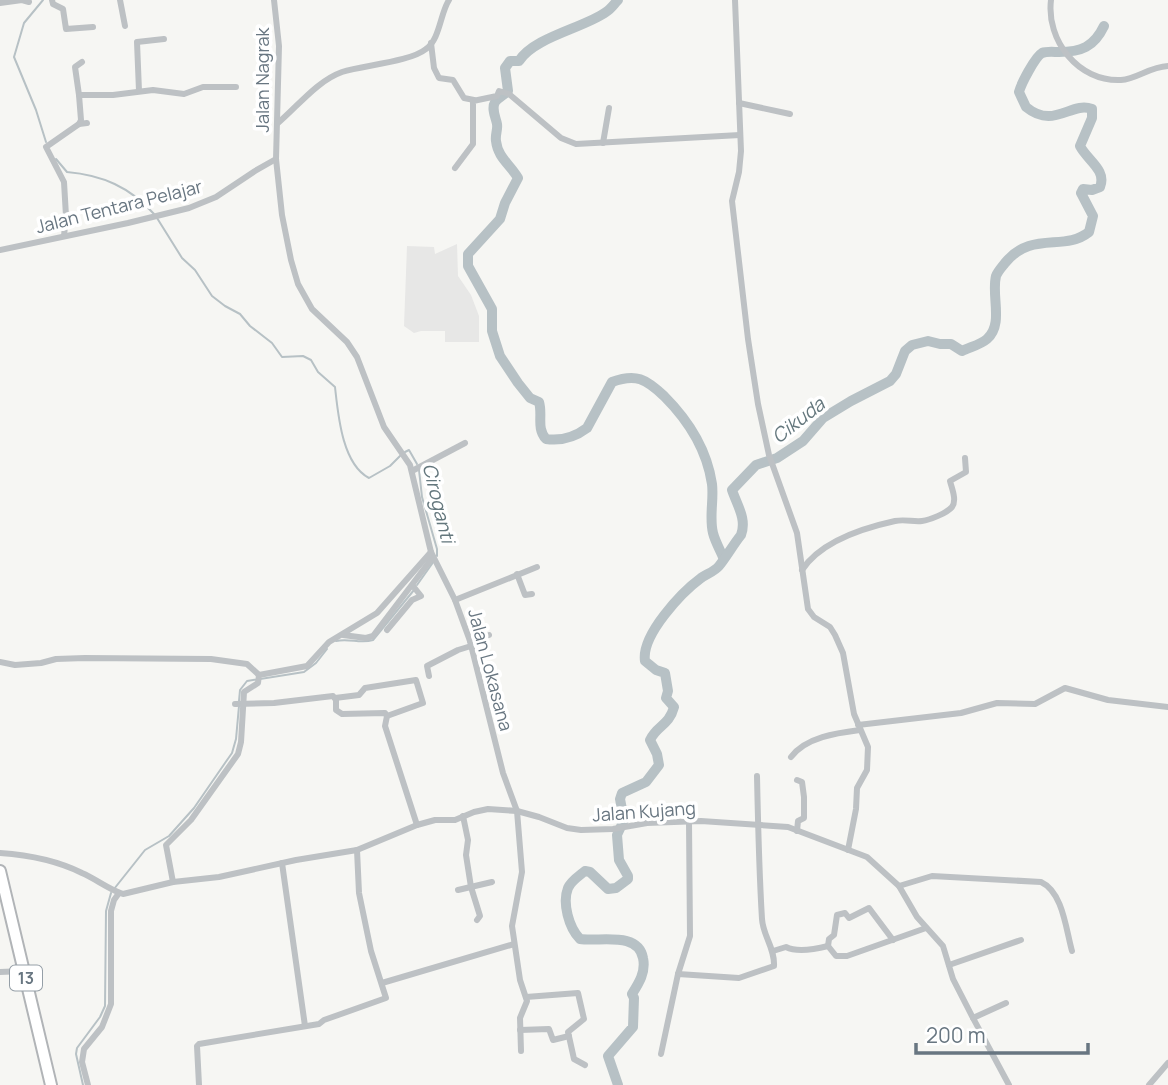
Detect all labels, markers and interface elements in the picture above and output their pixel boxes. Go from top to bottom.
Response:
street label: Jalan Nagrak [250,26,274,132]
street label: Jalan Tentara Pelajar [33,174,205,238]
water label: Cikuda [766,390,831,449]
water label: Ciroganti [417,461,462,548]
street label: Jalan Lokasana [463,606,519,734]
street label: Jalan Kujang [591,795,696,827]
road number: 13 [10,966,42,990]
scale bar [916,1012,1088,1056]
text: 200 m [926,1021,986,1049]

